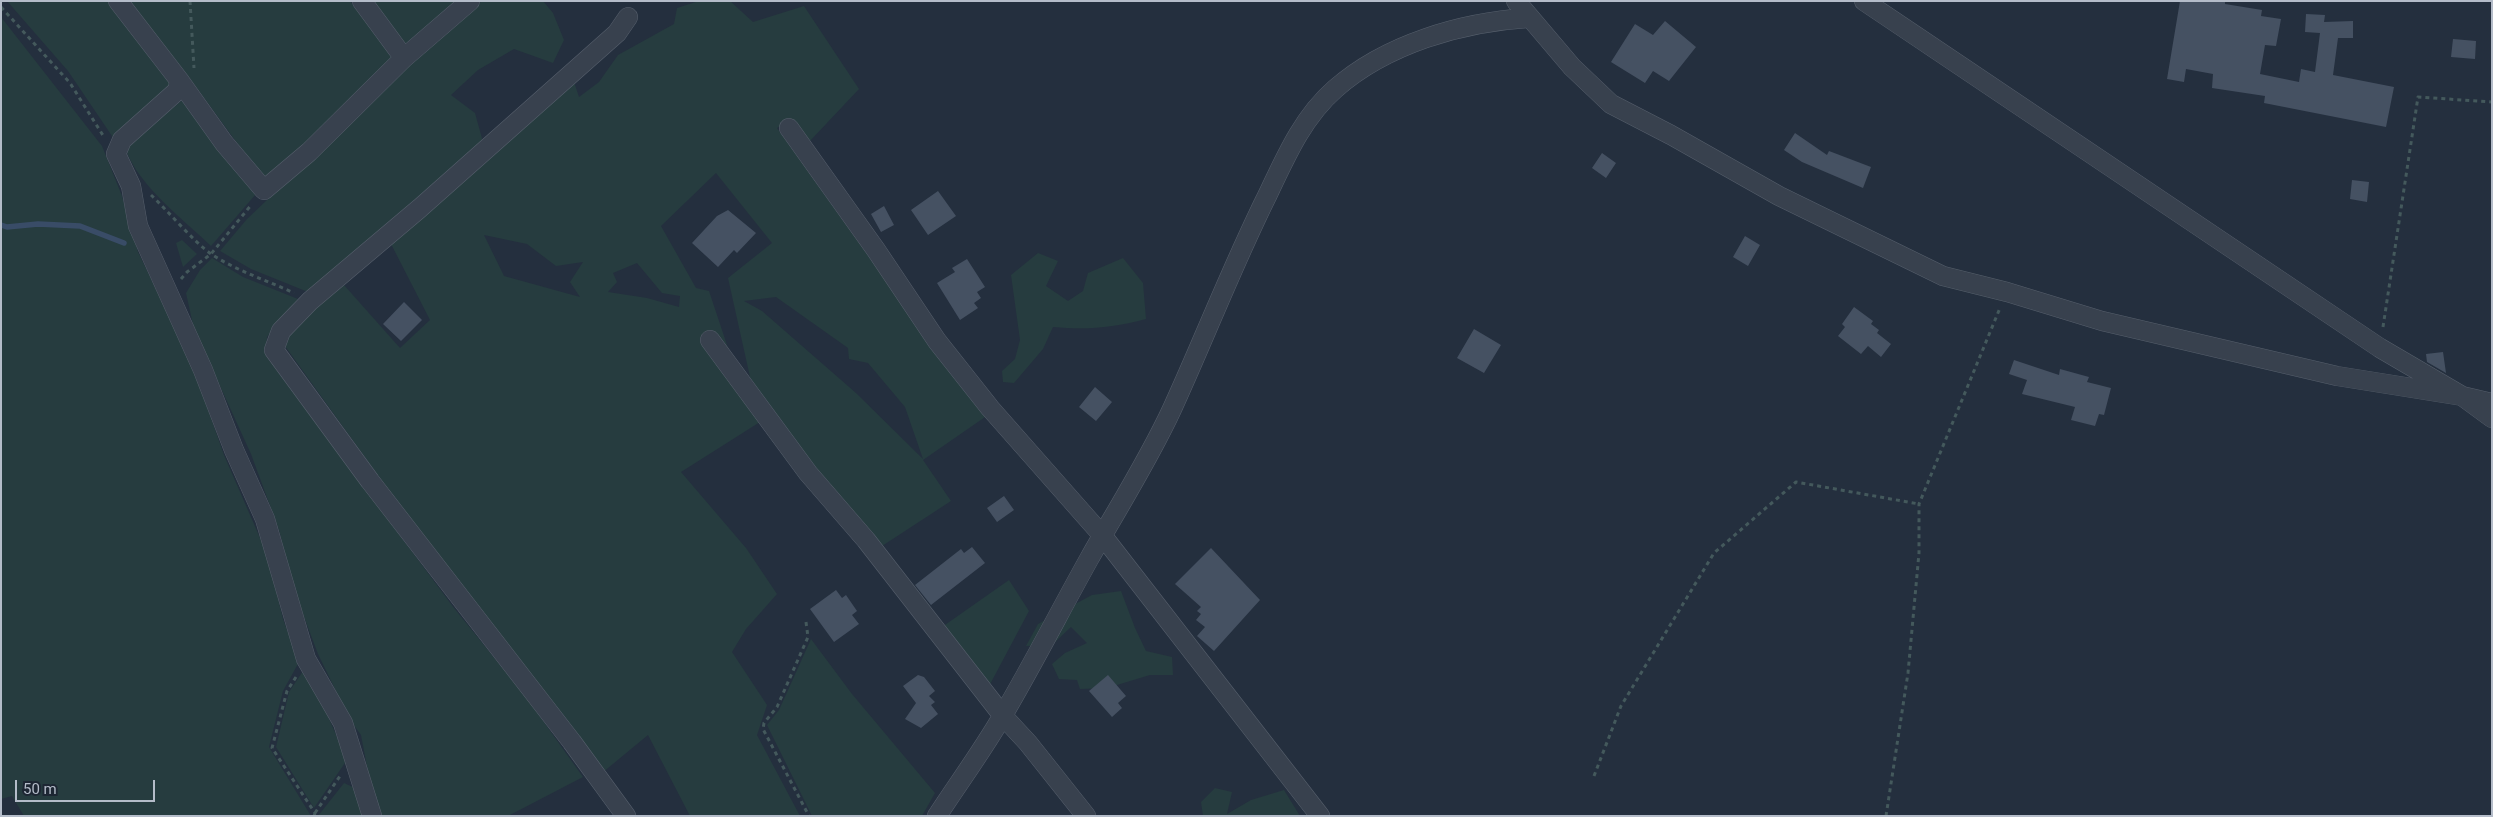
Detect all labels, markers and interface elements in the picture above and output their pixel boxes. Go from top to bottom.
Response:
scale bar [18,770,158,802]
text: 50 m [23,780,57,798]

